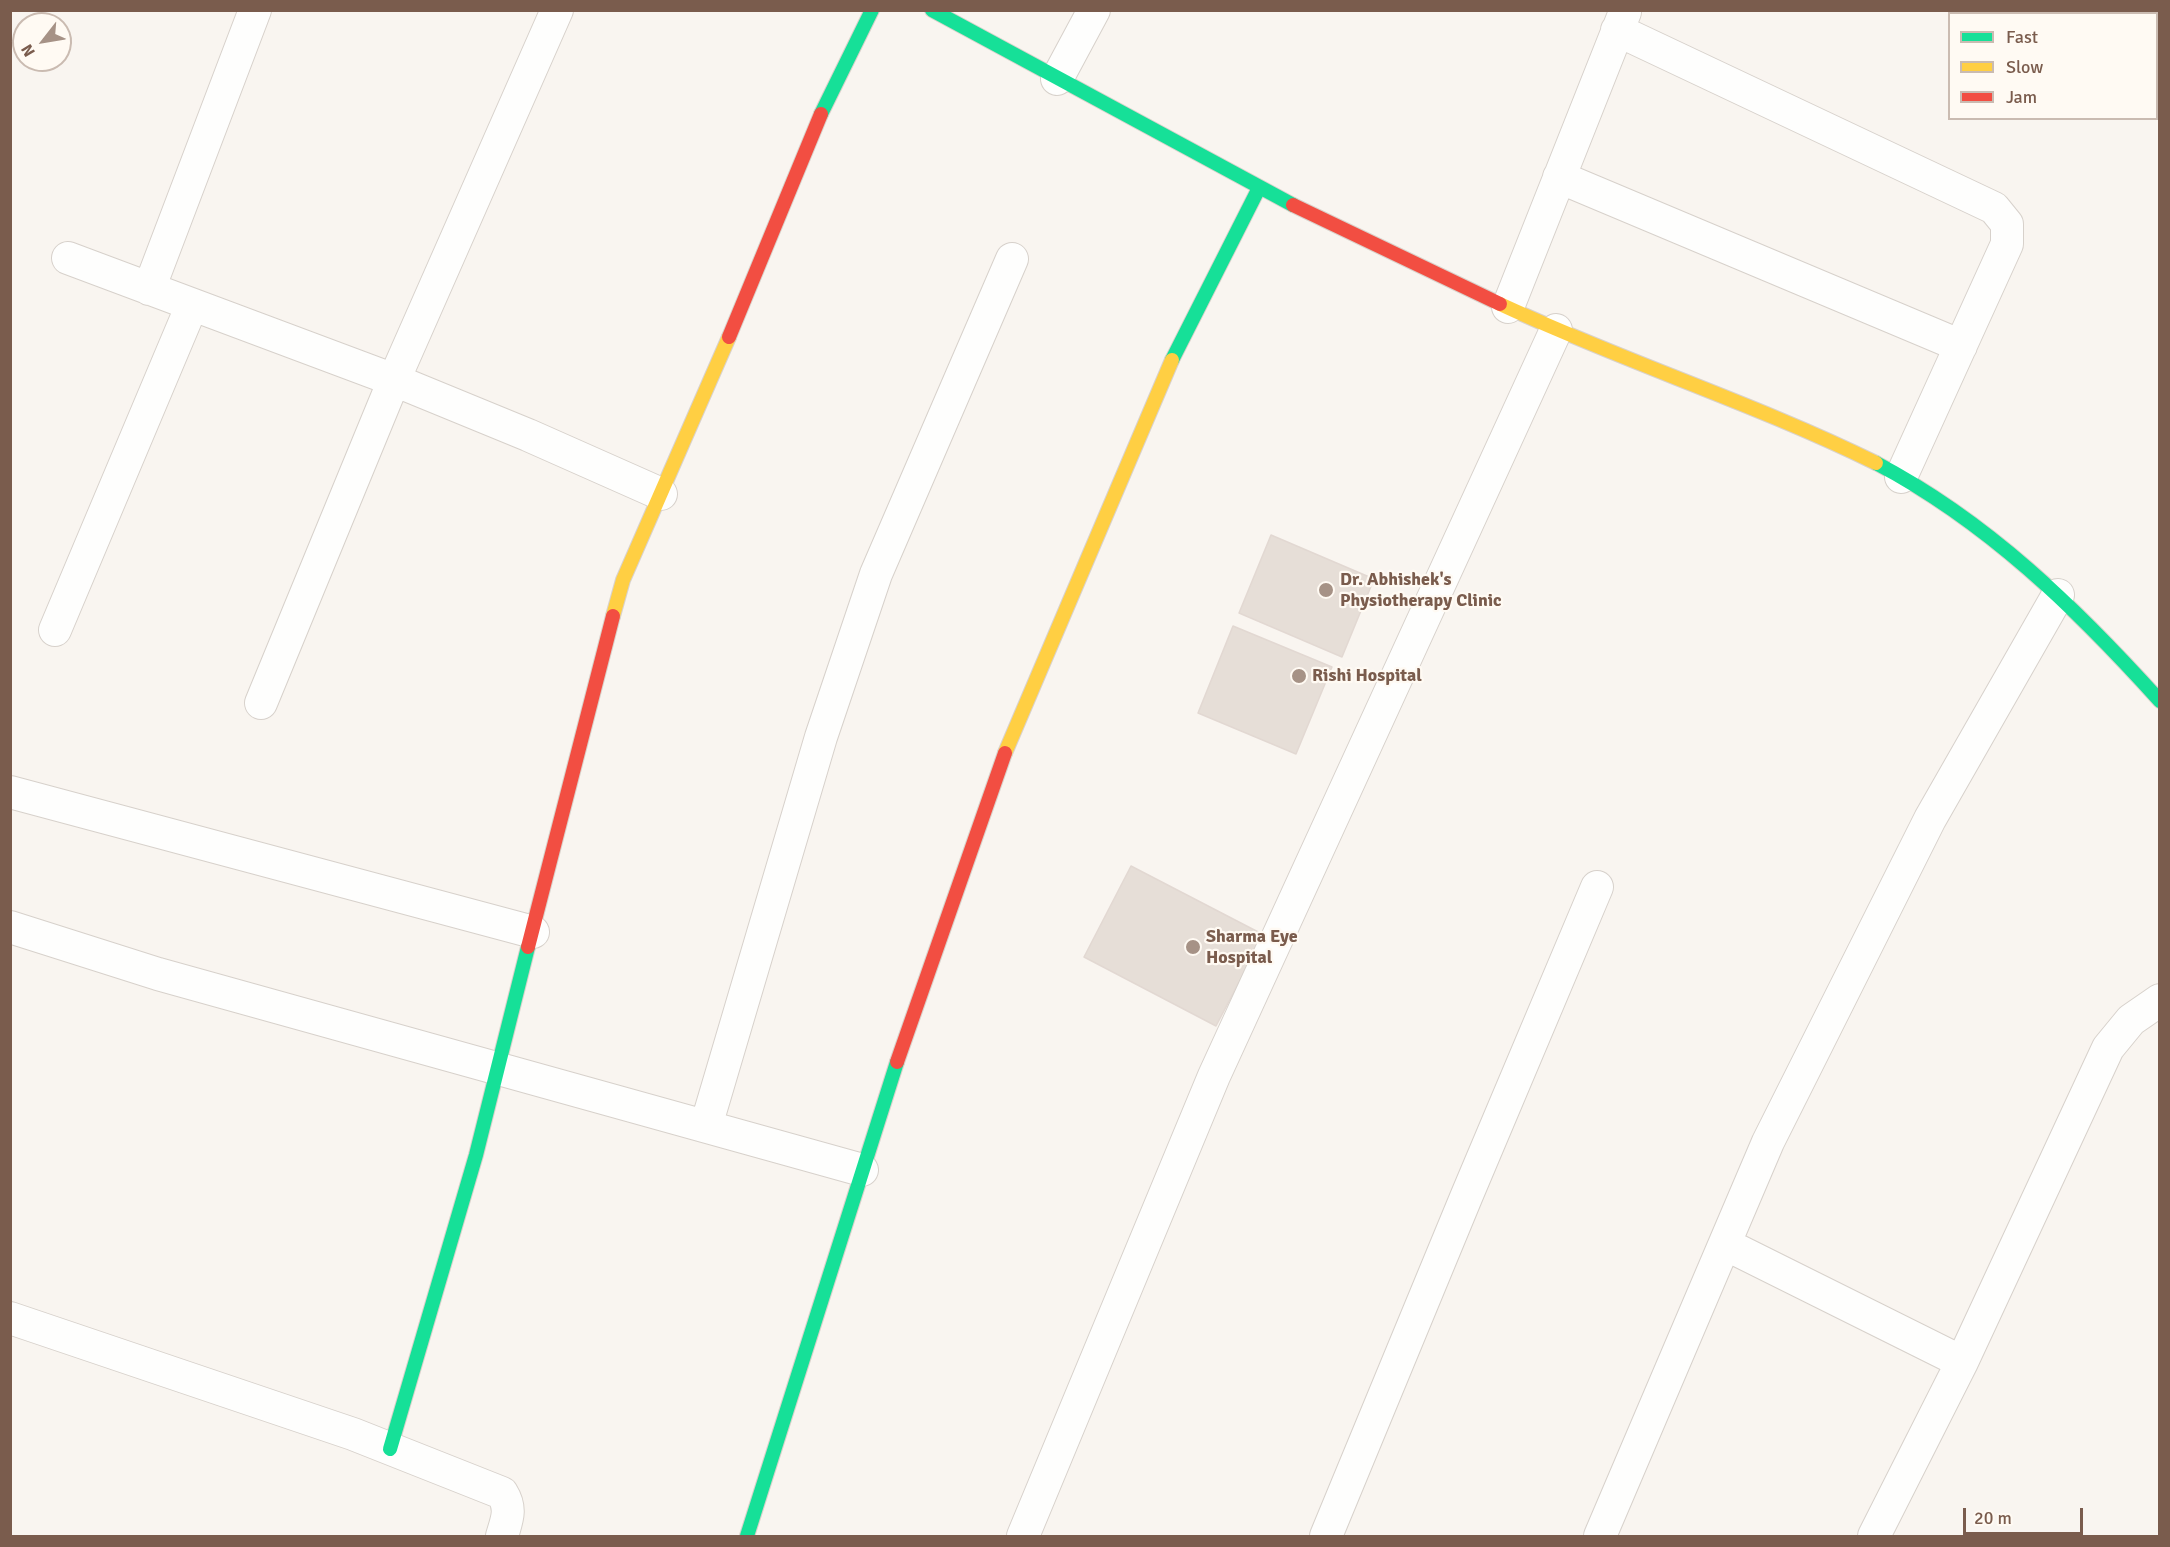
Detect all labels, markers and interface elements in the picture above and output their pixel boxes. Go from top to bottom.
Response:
north arrow [12,12,72,72]
legend [1948,12,2158,120]
text: Fast [2006,26,2038,48]
text: N [17,40,40,60]
text: Slow [2006,56,2043,78]
text: Jam [2006,86,2037,108]
place label: Dr. Abhishek's Physiotherapy Clinic [1340,569,1502,612]
marker: Dr. Abhishek's Physiotherapy Clinic [1317,581,1335,599]
place label: Rishi Hospital [1312,665,1422,687]
marker: Rishi Hospital [1290,667,1308,685]
place label: Sharma Eye Hospital [1206,926,1298,968]
marker: Sharma Eye Hospital [1184,938,1202,956]
scale bar [1966,1496,2086,1534]
text: 20 m [1974,1507,2012,1529]

